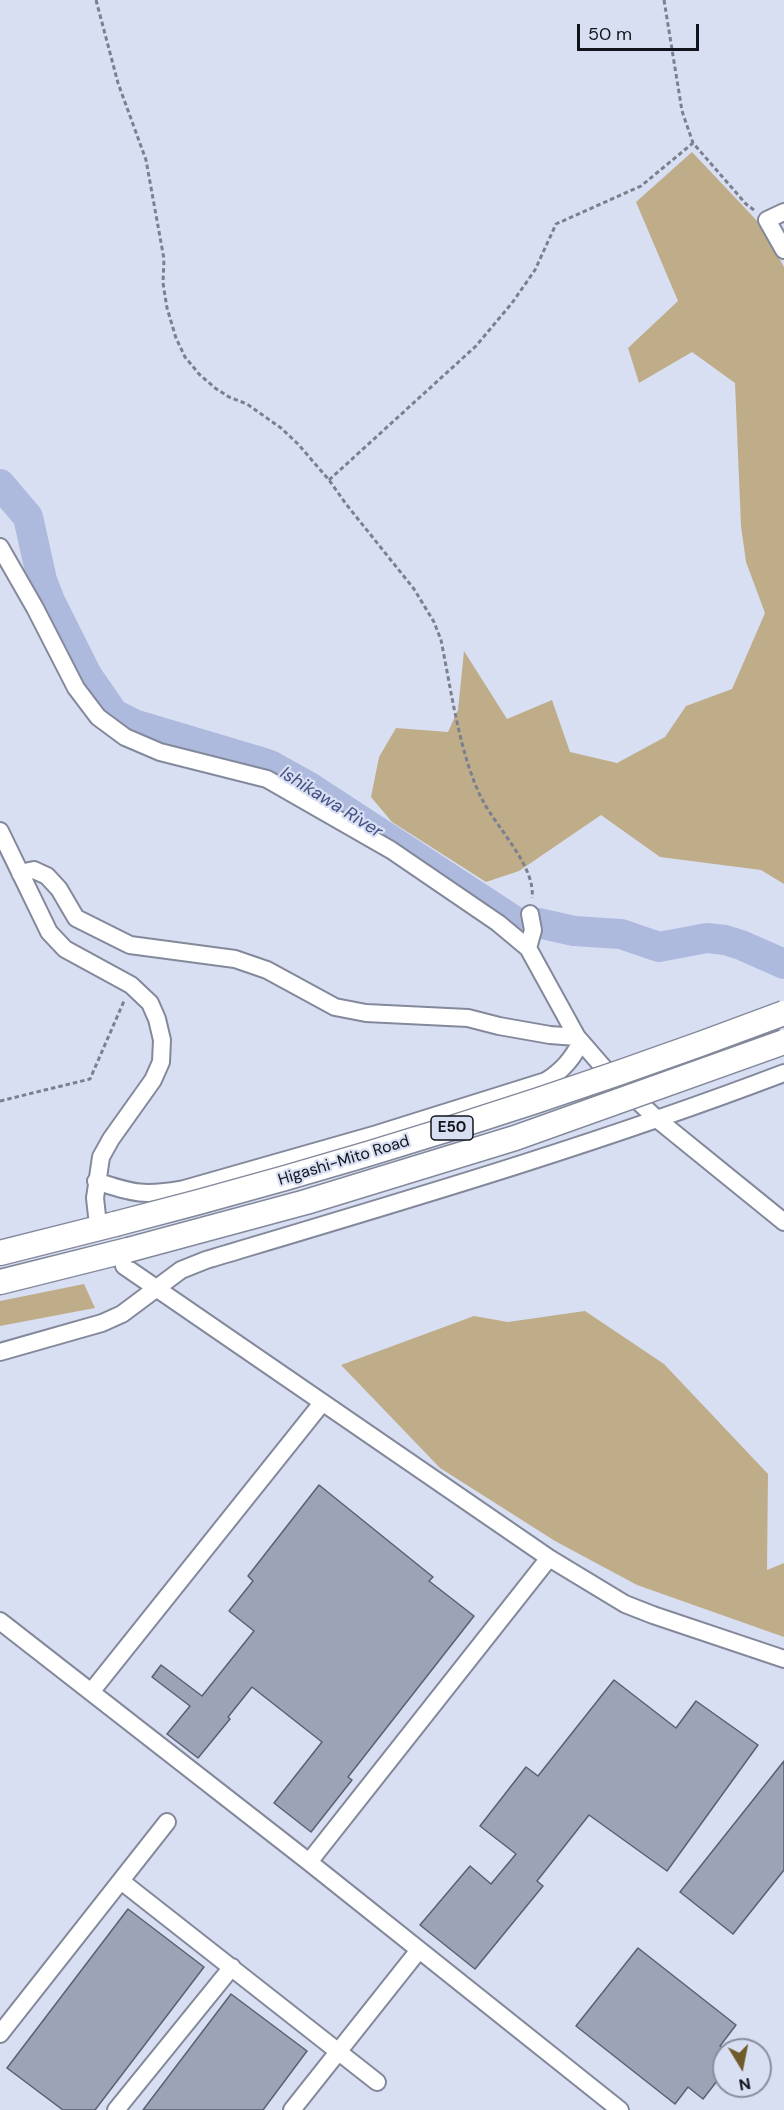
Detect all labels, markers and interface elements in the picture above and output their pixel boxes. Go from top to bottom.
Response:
scale bar [580,12,702,50]
text: 50 m [588,22,632,46]
water label: Ishikawa River [276,763,386,843]
road number: E50 [431,1116,473,1140]
street label: Higashi-Mito Road [276,1132,412,1190]
north arrow [712,2038,772,2098]
text: N [737,2073,752,2096]

